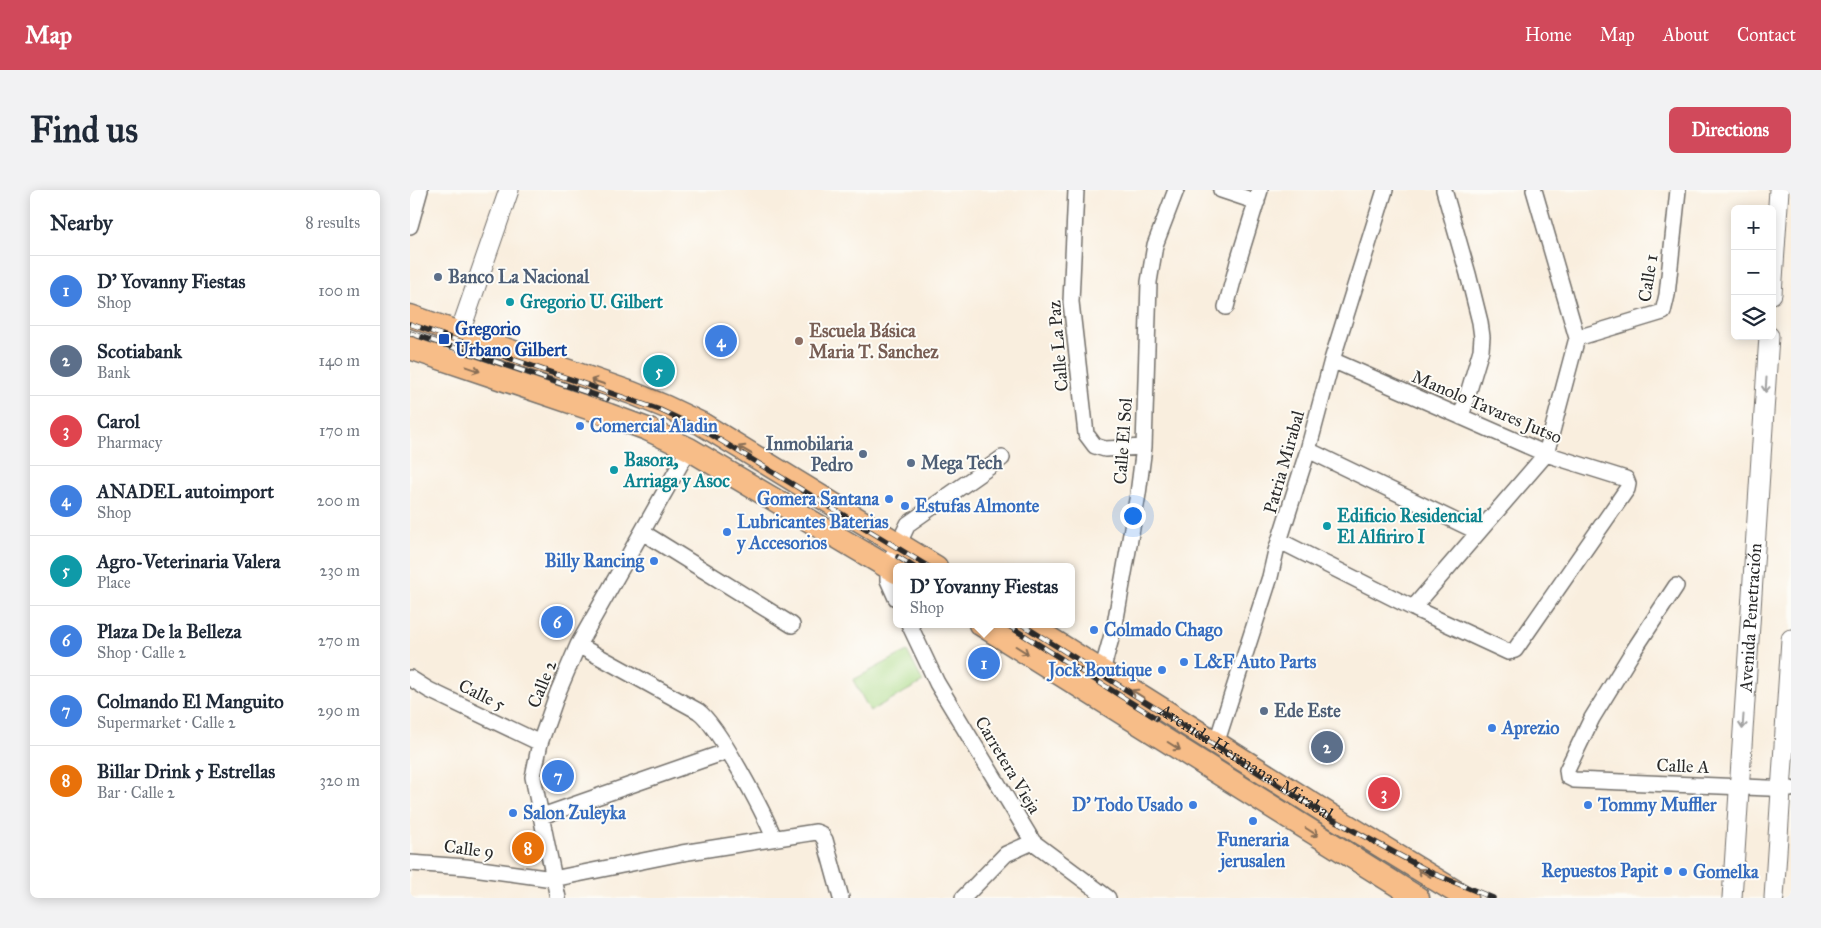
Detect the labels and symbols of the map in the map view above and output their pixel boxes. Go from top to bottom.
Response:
street label: Calle 1 [1633,253,1663,303]
place label: Banco La Nacional [448,266,590,288]
marker: Banco La Nacional [432,271,444,283]
place label: Gregorio U. Gilbert [520,291,664,314]
marker: Gregorio U. Gilbert [504,296,516,308]
street label: Calle La Paz [1043,299,1073,393]
place label: Gregorio Urbano Gilbert [455,318,568,361]
place label: Escuela Básica Maria T. Sanchez [809,320,939,363]
pin: 4 [705,322,737,360]
marker: Gregorio Urbano Gilbert [437,332,451,346]
marker: Escuela Básica Maria T. Sanchez [793,335,805,347]
pin: 5 [643,352,675,390]
one-way arrow [465,365,480,374]
street label: Manolo Tavares Jutso [1408,365,1565,449]
one-way arrow [591,376,607,386]
one-way arrow [1761,377,1771,393]
street label: Calle El Sol [1109,397,1137,485]
street label: Patria Mirabal [1259,408,1309,516]
place label: Comercial Aladin [590,415,718,437]
marker: Comercial Aladin [574,420,586,432]
place label: Inmobilaria Pedro [766,433,853,476]
one-way arrow [739,444,753,454]
marker: Inmobilaria Pedro [857,448,869,460]
place label: Basora, Arriaga y Asoc [623,449,730,493]
place label: Mega Tech [921,452,1004,475]
marker: Mega Tech [905,457,917,469]
marker: Basora, Arriaga y Asoc [608,464,620,476]
place label: Gomera Santana [757,488,879,510]
marker: Gomera Santana [883,493,895,505]
place label: Estufas Almonte [915,495,1040,517]
marker: Estufas Almonte [899,500,911,512]
your location [1120,503,1146,529]
place label: Edificio Residencial El Alfiriro I [1337,505,1484,548]
place label: Lubricantes Baterias y Accesorios [736,511,889,555]
marker: Edificio Residencial El Alfiriro I [1321,520,1333,532]
marker: Lubricantes Baterias y Accesorios [721,526,733,538]
street label: Avenida Penetración [1735,542,1766,694]
place label: Billy Rancing [545,550,645,573]
marker: Billy Rancing [648,555,660,567]
pin: 6 [541,603,573,641]
place label: Colmado Chago [1104,619,1223,642]
marker: Colmado Chago [1088,624,1100,636]
pin: 1 [968,644,1000,682]
one-way arrow [1014,646,1028,656]
place label: L&F Auto Parts [1194,651,1317,673]
marker: L&F Auto Parts [1178,656,1190,668]
street label: Calle 2 [522,657,562,711]
place label: Jock Boutique [1046,659,1153,682]
marker: Jock Boutique [1156,664,1168,676]
street label: Calle 5 [455,674,510,716]
one-way arrow [1132,689,1146,699]
street label: Avenida Hermanas Mirabal [1154,698,1337,825]
place label: Ede Este [1274,700,1341,722]
marker: Ede Este [1258,705,1270,717]
street label: Carretera Vieja [970,712,1046,818]
one-way arrow [1738,713,1748,729]
place label: Aprezio [1501,717,1560,740]
marker: Aprezio [1486,722,1498,734]
pin: 2 [1311,728,1343,766]
one-way arrow [1167,740,1181,751]
street label: Calle A [1656,754,1710,778]
pin: 7 [542,757,574,795]
pin: 3 [1368,774,1400,812]
place label: D' Todo Usado [1072,794,1183,816]
place label: Tommy Muffler [1597,794,1718,817]
marker: D' Todo Usado [1187,799,1199,811]
marker: Tommy Muffler [1582,799,1594,811]
place label: Salon Zuleyka [523,802,626,825]
marker: Salon Zuleyka [507,807,519,819]
marker: Funeraria jerusalen [1247,815,1259,827]
one-way arrow [1304,828,1318,838]
pin: 8 [512,829,544,867]
place label: Funeraria jerusalen [1217,829,1289,873]
street label: Calle 9 [443,835,495,863]
place label: Repuestos Papit [1541,860,1659,883]
place label: Gomelka [1693,861,1759,883]
marker: Repuestos Papit [1662,865,1674,877]
marker: Gomelka [1677,866,1689,878]
one-way arrow [1418,868,1432,878]

